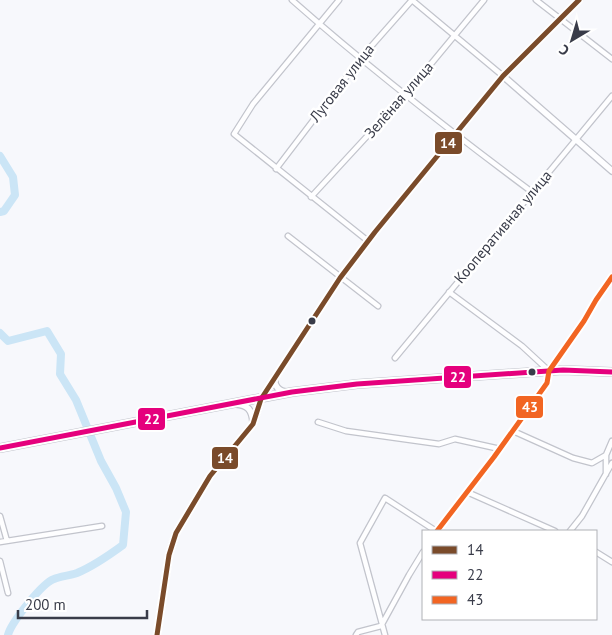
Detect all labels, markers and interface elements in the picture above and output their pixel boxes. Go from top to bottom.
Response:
north arrow [547,15,597,65]
street label: Луговая улица [305,40,378,126]
text: С [555,41,573,60]
street label: Зелёная улица [360,57,437,142]
line badge: 14 [434,131,463,155]
text: 14 [440,134,456,152]
street label: Кооперативная улица [450,166,556,287]
unlabelled marker [307,316,317,326]
line badge: 22 [443,365,472,389]
unlabelled marker [527,367,537,377]
text: 22 [450,368,466,386]
line badge: 43 [515,395,544,419]
text: 43 [522,398,538,416]
line badge: 22 [137,407,166,431]
text: 22 [144,410,160,428]
line badge: 14 [211,446,239,470]
text: 14 [217,449,233,467]
legend [422,530,597,620]
text: 14 [467,540,483,559]
text: 22 [467,565,483,584]
scale bar [18,588,146,620]
text: 43 [467,590,483,609]
text: 200 m [25,595,66,614]

